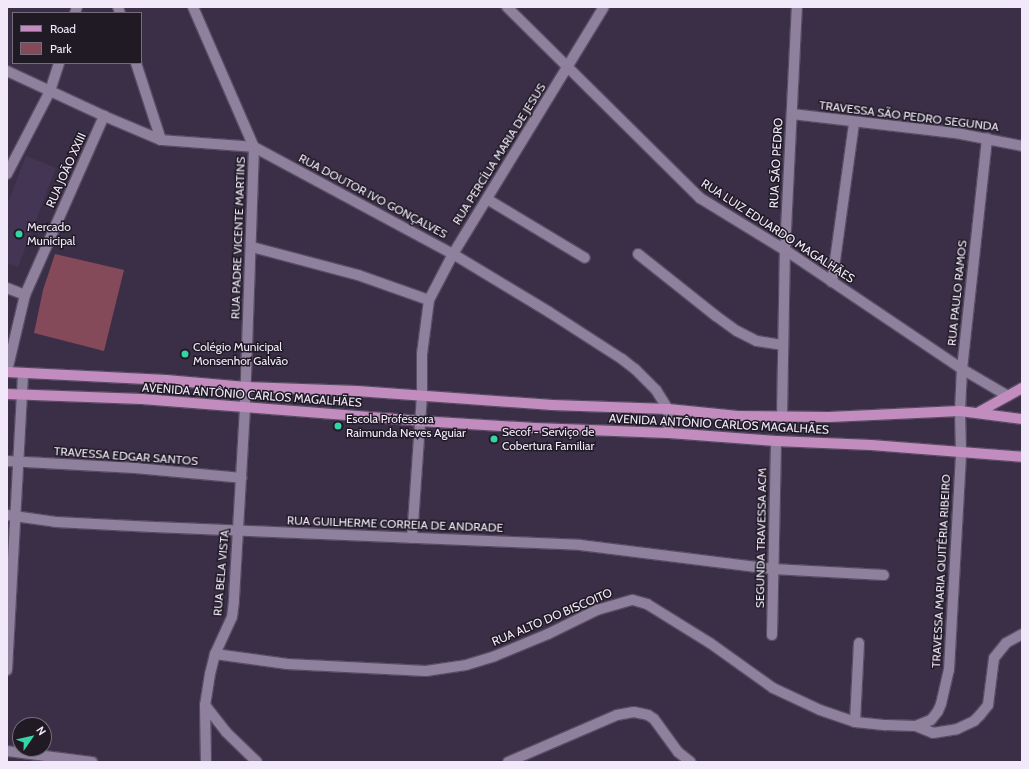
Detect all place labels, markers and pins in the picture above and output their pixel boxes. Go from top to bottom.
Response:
place label: Mercado Municipal [27,220,75,248]
marker: Mercado Municipal [14,229,24,239]
place label: Colégio Municipal Monsenhor Galvão [193,340,288,368]
marker: Colégio Municipal Monsenhor Galvão [180,349,190,359]
place label: Escola Professora Raimunda Neves Aguiar [346,412,466,440]
marker: Escola Professora Raimunda Neves Aguiar [333,421,343,431]
place label: Secof - Serviço de Cobertura Familiar [502,425,594,453]
marker: Secof - Serviço de Cobertura Familiar [489,434,499,444]

